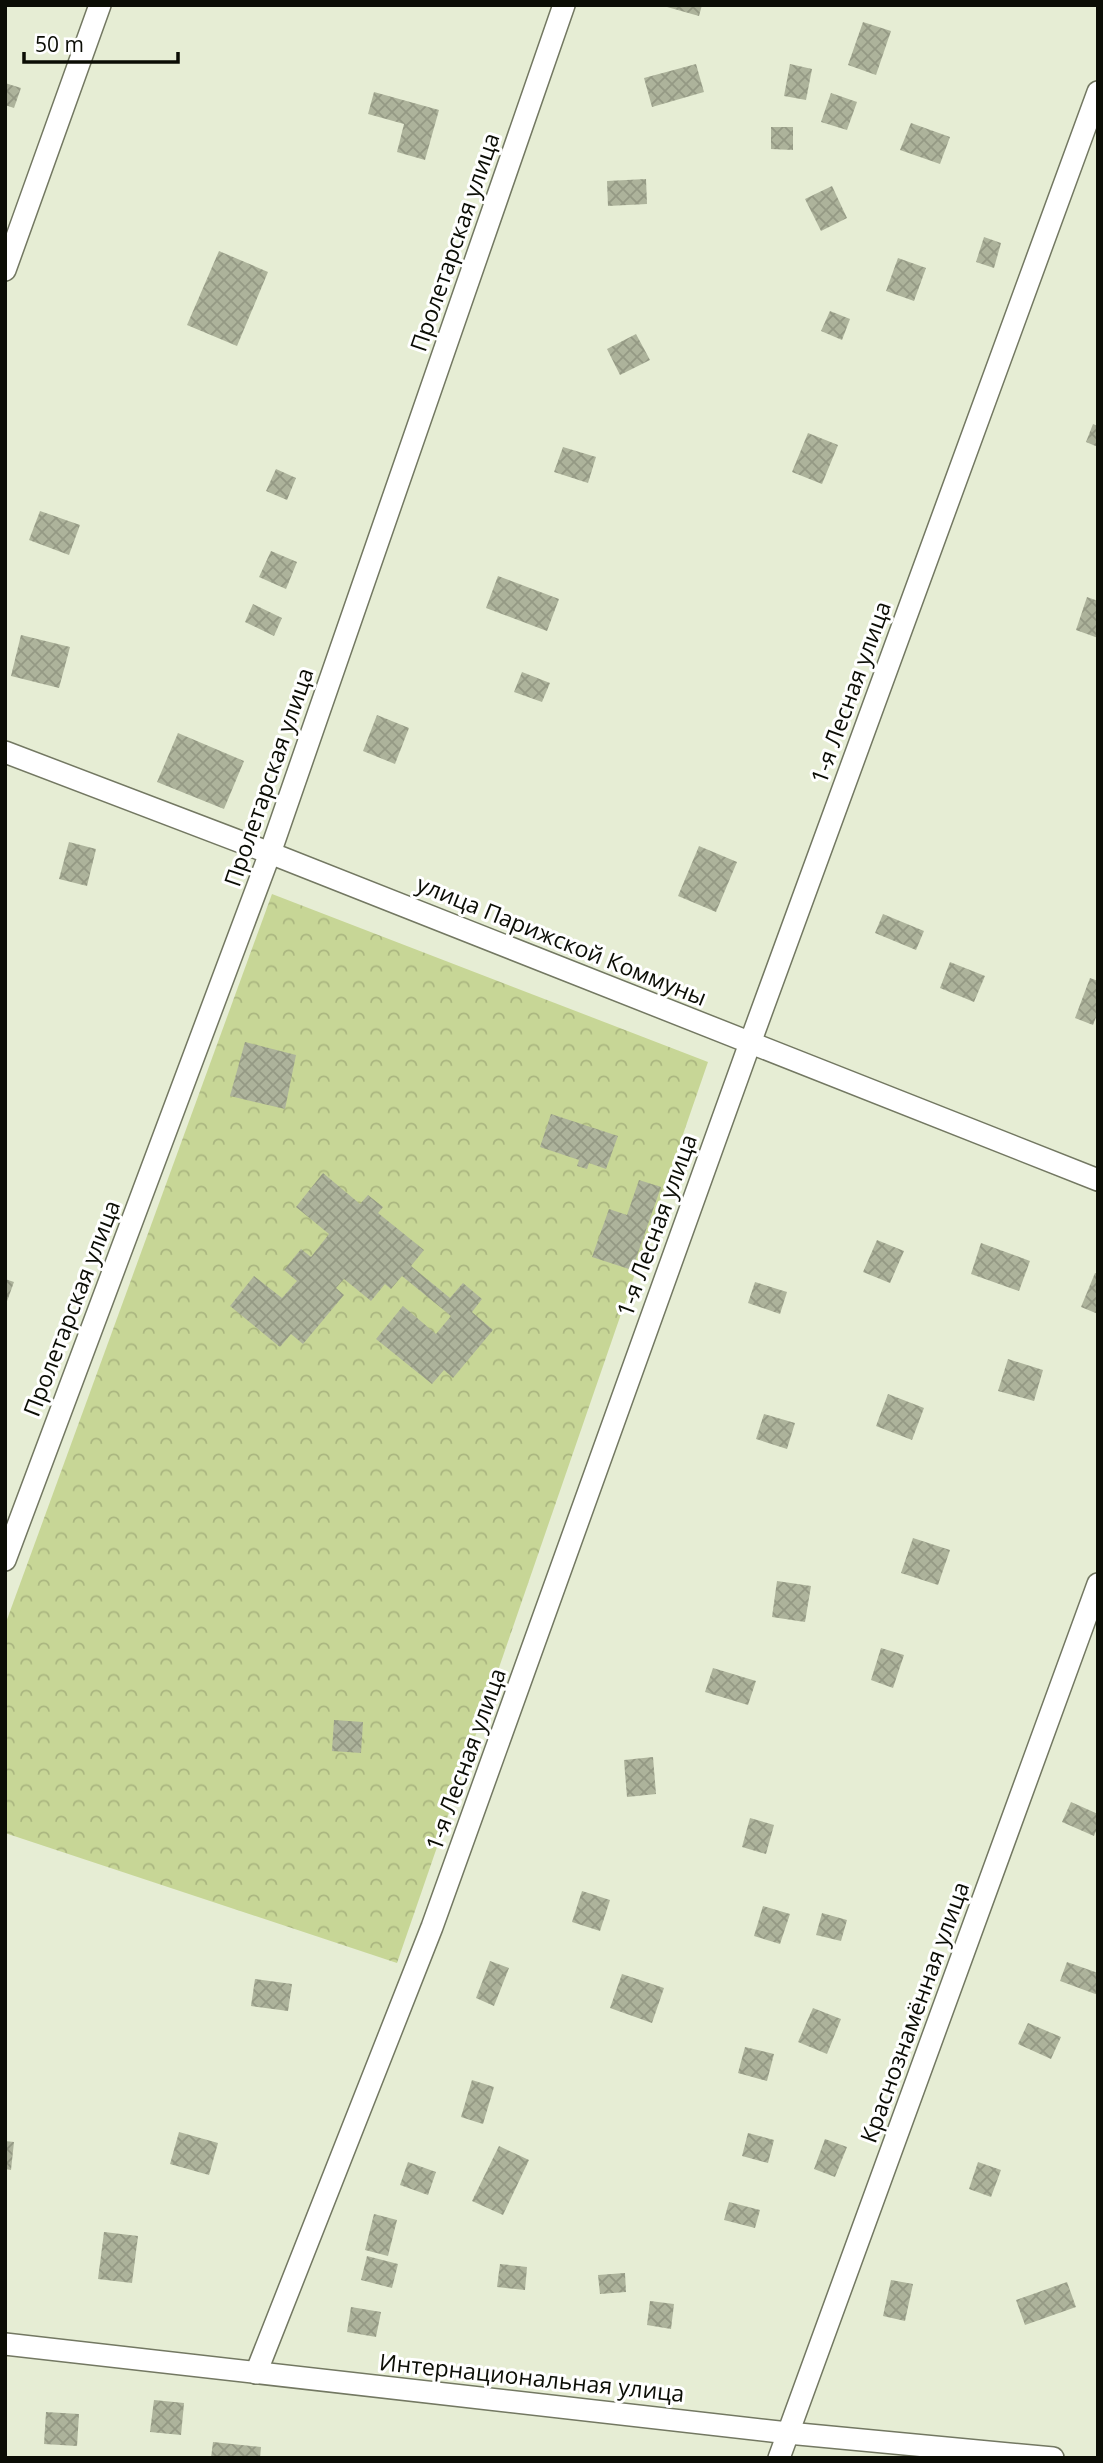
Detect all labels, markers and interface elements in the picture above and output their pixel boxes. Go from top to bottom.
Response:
scale bar [24,21,178,65]
text: 50 m [35,30,84,58]
street label: Пролетарская улица [402,128,506,356]
street label: 1-я Лесная улица [802,596,898,788]
street label: Пролетарская улица [216,663,320,891]
street label: улица Парижской Коммуны [412,867,712,1013]
street label: 1-я Лесная улица [608,1129,704,1321]
street label: Пролетарская улица [15,1195,127,1421]
street label: 1-я Лесная улица [417,1663,513,1855]
street label: Краснознамённая улица [852,1877,976,2147]
street label: Интернациональная улица [378,2345,686,2409]

